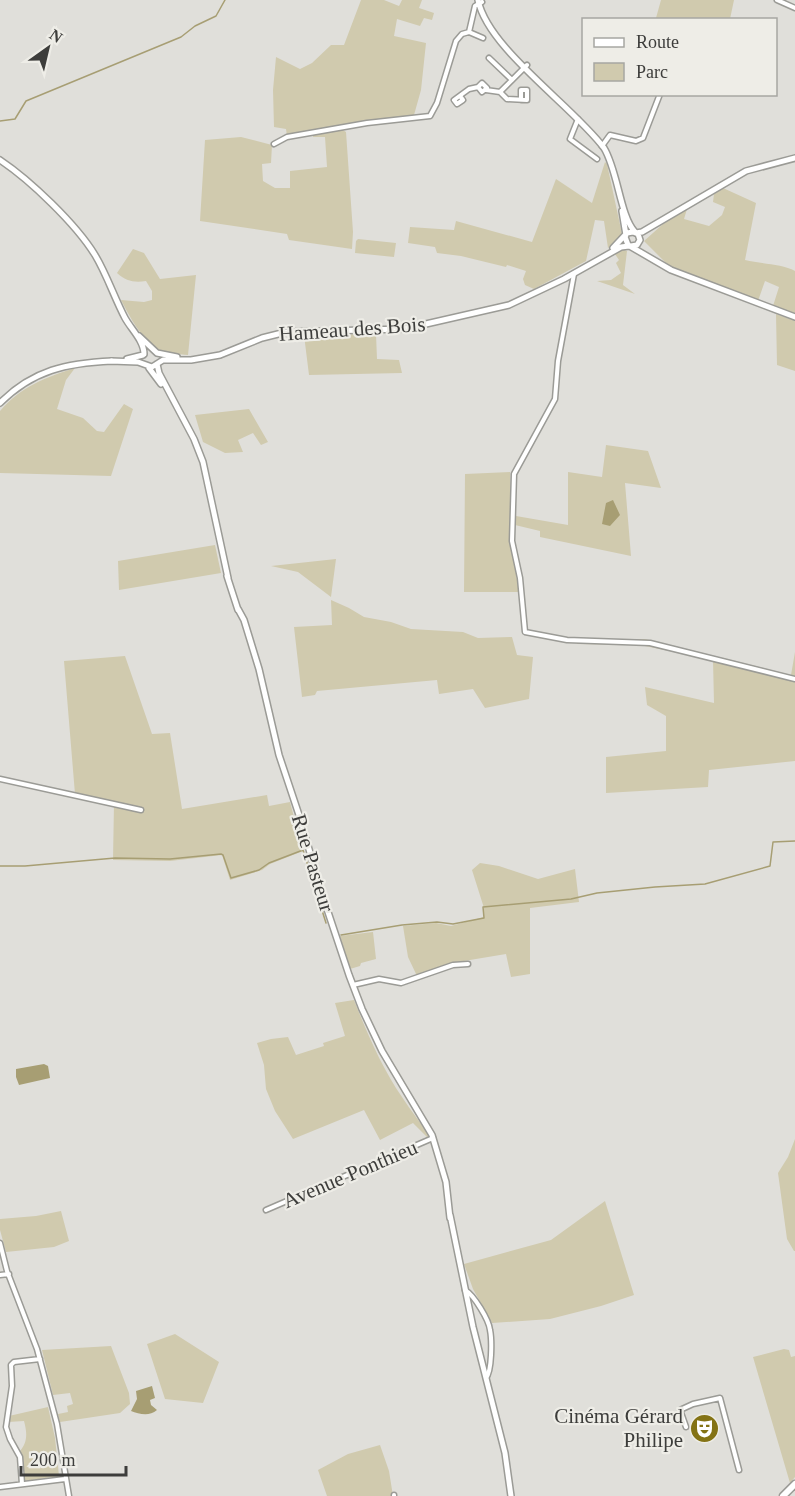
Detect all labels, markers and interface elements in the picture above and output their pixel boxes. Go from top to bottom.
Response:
north arrow [18,18,78,78]
legend [582,18,777,96]
text: N [47,26,66,47]
text: Route [636,32,679,52]
text: Parc [636,62,668,82]
street label: Hameau des Bois [278,312,426,346]
street label: Rue Pasteur [287,811,339,915]
street label: Avenue Ponthieu [279,1135,421,1213]
place label: Cinéma Gérard Philipe [554,1404,683,1452]
theatre icon: Cinéma Gérard Philipe [688,1412,720,1444]
scale bar [21,1439,126,1477]
text: 200 m [30,1450,76,1470]

